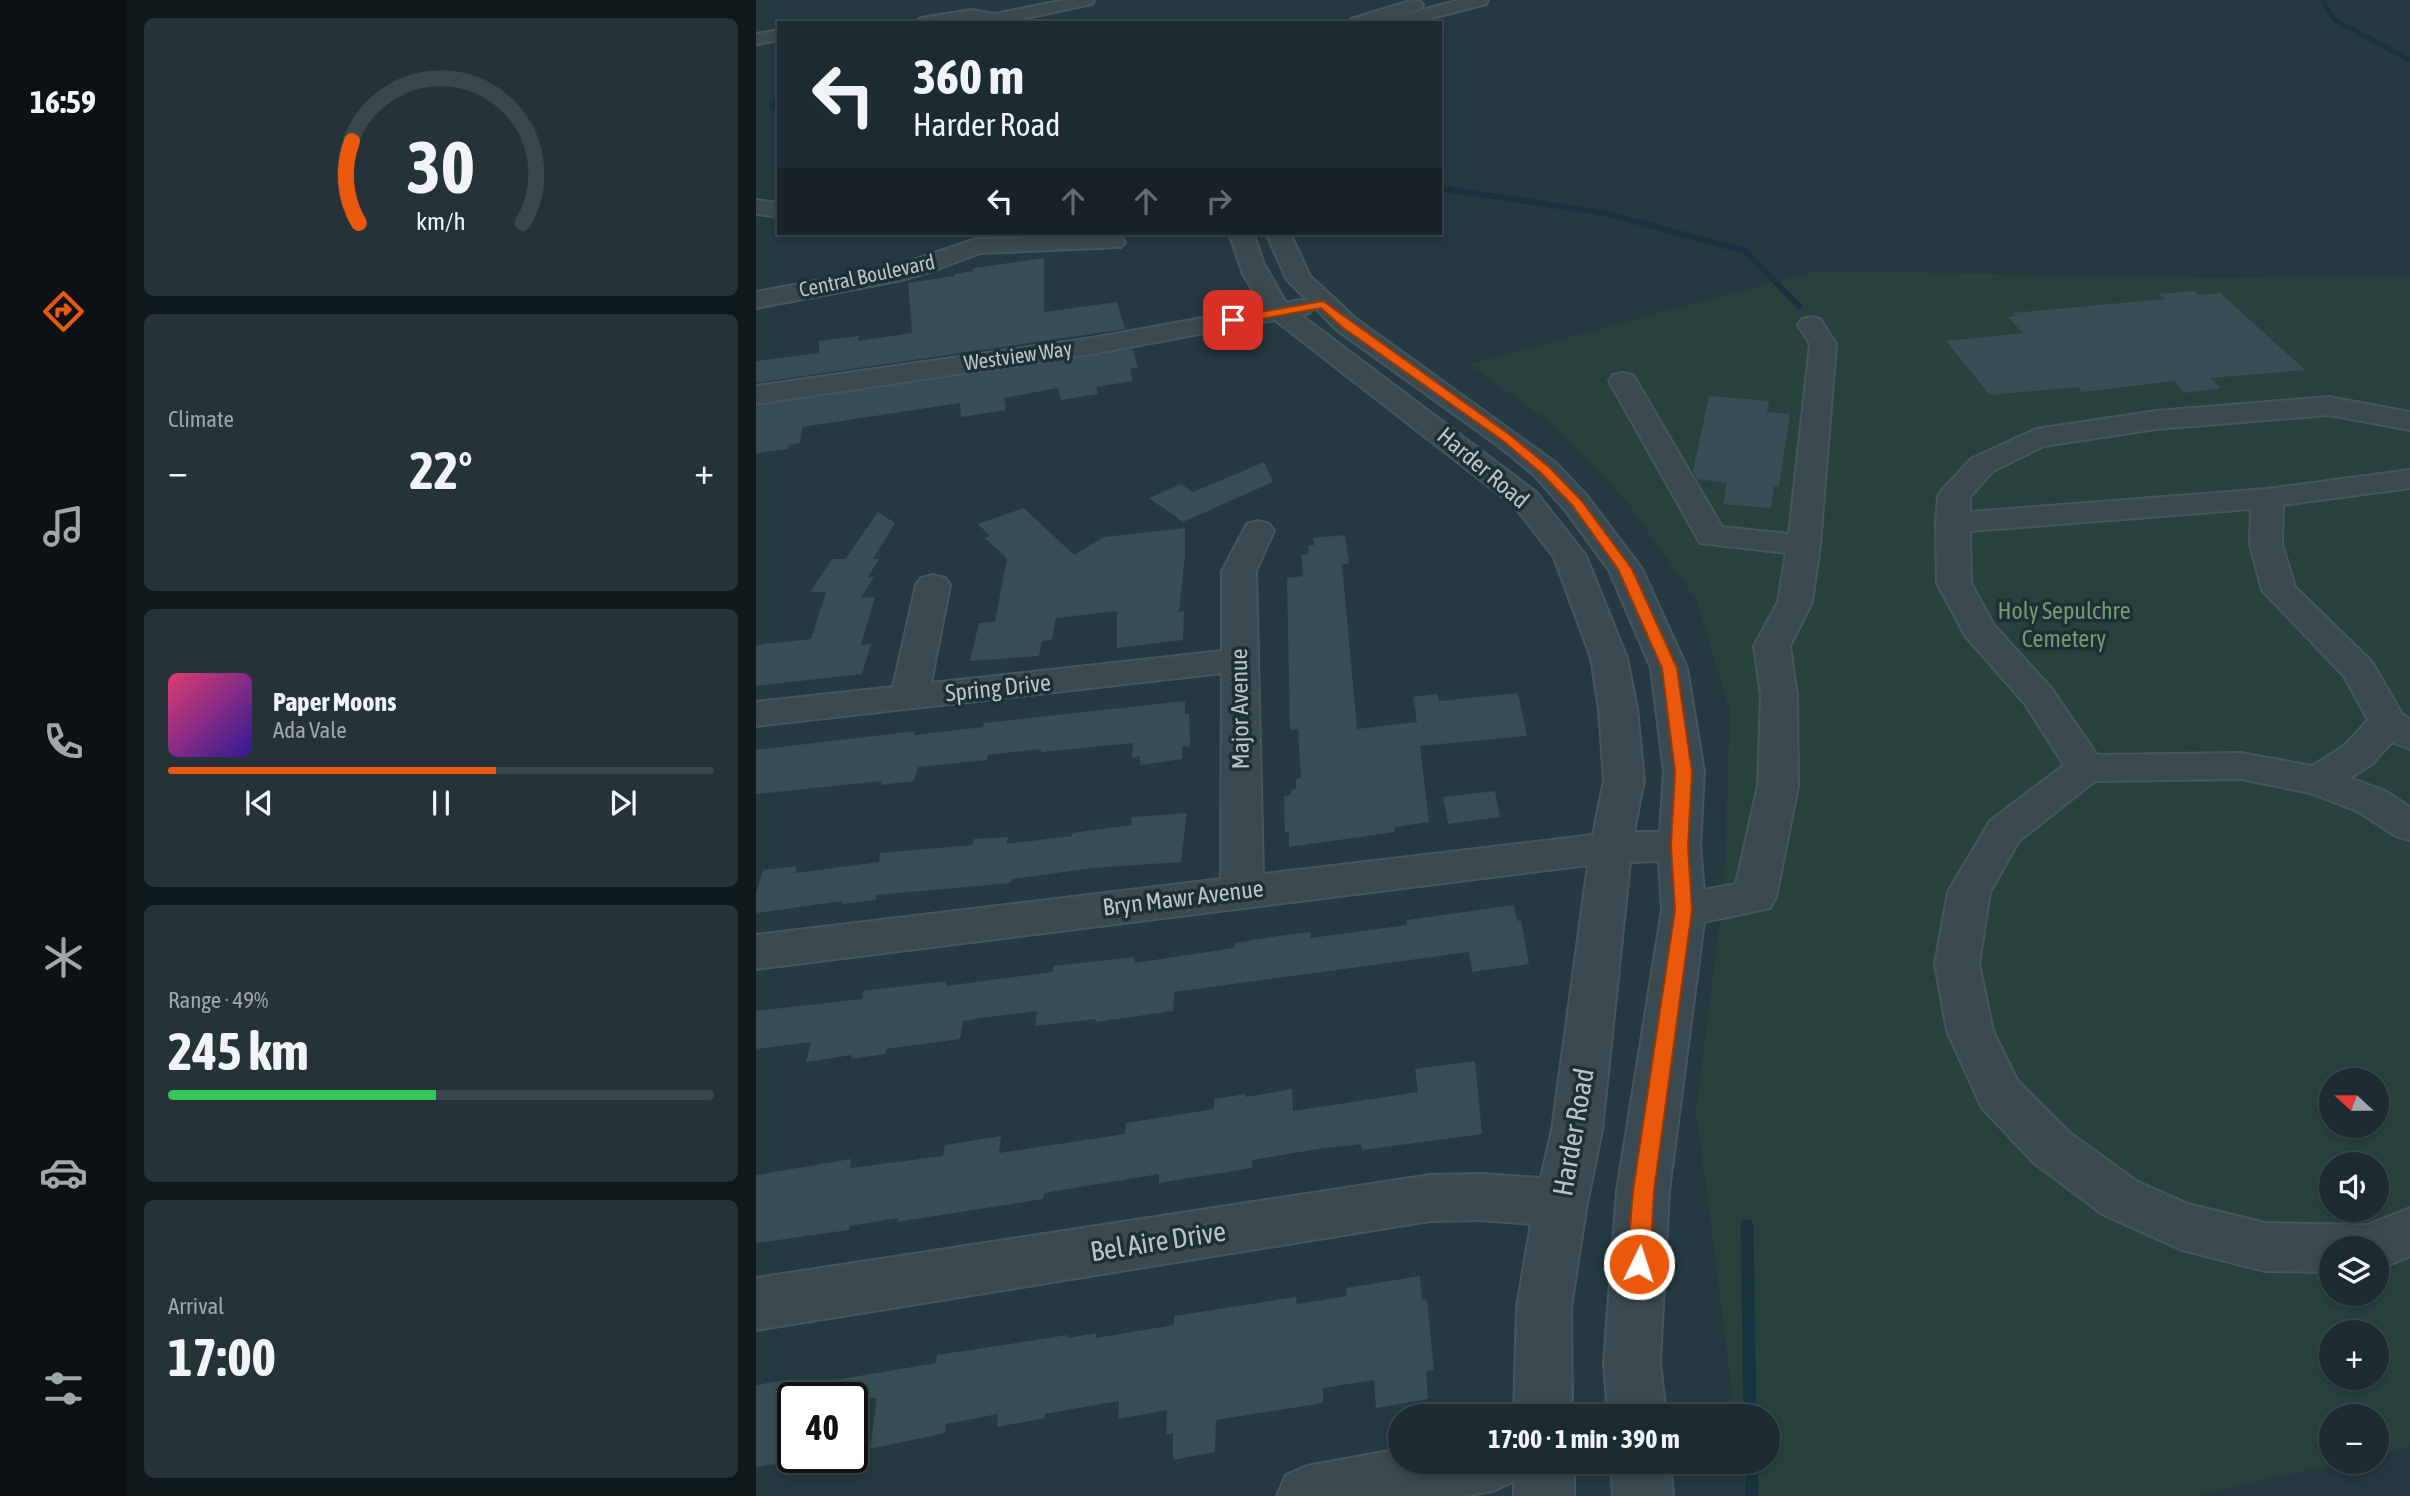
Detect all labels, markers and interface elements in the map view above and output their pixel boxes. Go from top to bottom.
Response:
text: 360 m [913,48,1024,104]
icon: left [798,49,889,140]
text: 16:59 [30,83,96,120]
text: Harder Road [913,106,1061,143]
text: 30 [407,125,475,208]
icon: left [981,182,1019,220]
icon: ahead [1054,182,1092,220]
icon: ahead [1127,182,1165,220]
icon: right [1200,182,1238,220]
text: km/h [416,207,466,235]
street label: Central Boulevard [797,249,937,301]
icon: directions [39,287,88,336]
pin [1203,290,1263,350]
icon: arrive [1214,301,1252,339]
street label: Westview Way [962,336,1074,374]
text: Climate [168,406,234,432]
street label: Harder Road [1432,422,1534,514]
text: 22° [409,440,473,500]
text: − [168,449,188,492]
text: + [694,449,714,492]
icon: music [39,502,88,551]
park label: Holy Sepulchre Cemetery [1997,597,2131,652]
street label: Major Avenue [1225,648,1254,770]
street label: Spring Drive [944,669,1052,706]
text: Paper Moons [273,687,396,717]
icon: phone [39,717,88,766]
text: Ada Vale [273,717,347,743]
icon: previous [240,784,278,822]
icon: pause [422,784,460,822]
icon: next [604,784,642,822]
street label: Bryn Mawr Avenue [1101,874,1265,921]
icon: climate [39,933,88,982]
text: Range · 49% [168,987,268,1013]
text: 245 km [168,1021,309,1081]
street label: Harder Road [1546,1066,1600,1198]
north arrow [2319,1068,2389,1138]
map controls [2319,1068,2389,1474]
icon: car [39,1148,88,1197]
button: sound [2319,1152,2389,1222]
street label: Bel Aire Drive [1088,1215,1228,1267]
position arrow [1602,1227,1676,1301]
button: layers [2319,1236,2389,1306]
text: Arrival [168,1293,224,1319]
button: + [2319,1320,2389,1390]
text: 17:00 [168,1327,276,1387]
icon: filters [39,1364,88,1413]
speed limit sign: 40 [777,1382,868,1473]
button: − [2319,1404,2389,1474]
text: 17:00 · 1 min · 390 m [1488,1424,1680,1454]

